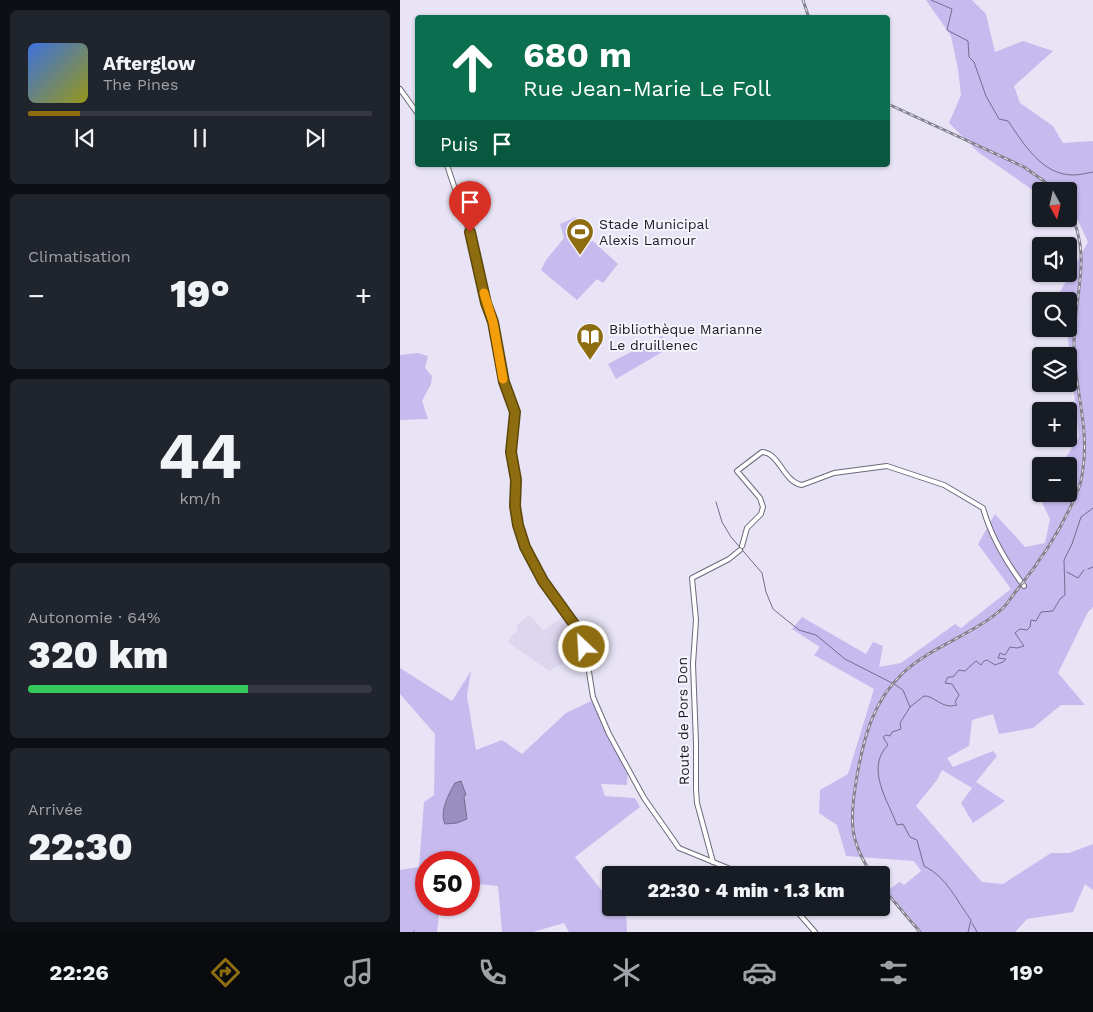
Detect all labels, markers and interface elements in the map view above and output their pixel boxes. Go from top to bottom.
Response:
text: 680 m [523,34,632,76]
icon: ahead [440,35,505,100]
text: Afterglow [103,52,195,75]
text: The Pines [103,75,179,94]
text: Rue Jean-Marie Le Foll [523,76,771,101]
icon: previous [71,124,99,152]
icon: pause [186,124,214,152]
icon: next [301,124,329,152]
icon: arrive [488,130,516,158]
text: Puis [440,133,478,156]
pin [449,181,491,232]
north arrow [1032,182,1078,228]
map controls [1032,182,1077,502]
icon: arrive [456,188,484,216]
place label: Stade Municipal Alexis Lamour [599,216,710,248]
sports icon: Stade Municipal Alexis Lamour [565,217,595,256]
button: sound [1032,237,1077,282]
text: Climatisation [28,247,131,266]
text: 19° [170,272,230,316]
text: − [28,279,45,312]
text: + [355,279,372,312]
button: search [1032,292,1077,337]
place label: Bibliothèque Marianne Le druillenec [609,321,762,353]
library icon: Bibliothèque Marianne Le druillenec [575,322,605,361]
button: layers [1032,347,1077,392]
button: + [1032,402,1077,447]
text: 44 [158,418,242,494]
button: − [1032,457,1077,502]
text: km/h [179,489,221,508]
text: Autonomie · 64% [28,608,161,627]
position arrow [557,620,609,672]
text: 320 km [28,633,168,677]
street label: Route de Pors Don [674,657,692,785]
text: Arrivée [28,800,83,819]
text: 22:30 [28,825,133,869]
speed limit sign: 50 [415,851,480,916]
text: 22:30 · 4 min · 1.3 km [647,879,845,902]
icon: directions [208,955,243,990]
icon: music [341,955,376,990]
icon: phone [475,955,510,990]
icon: climate [609,955,644,990]
icon: car [742,955,777,990]
icon: filters [876,955,911,990]
text: 22:26 [49,960,109,985]
text: 19° [1010,960,1044,985]

